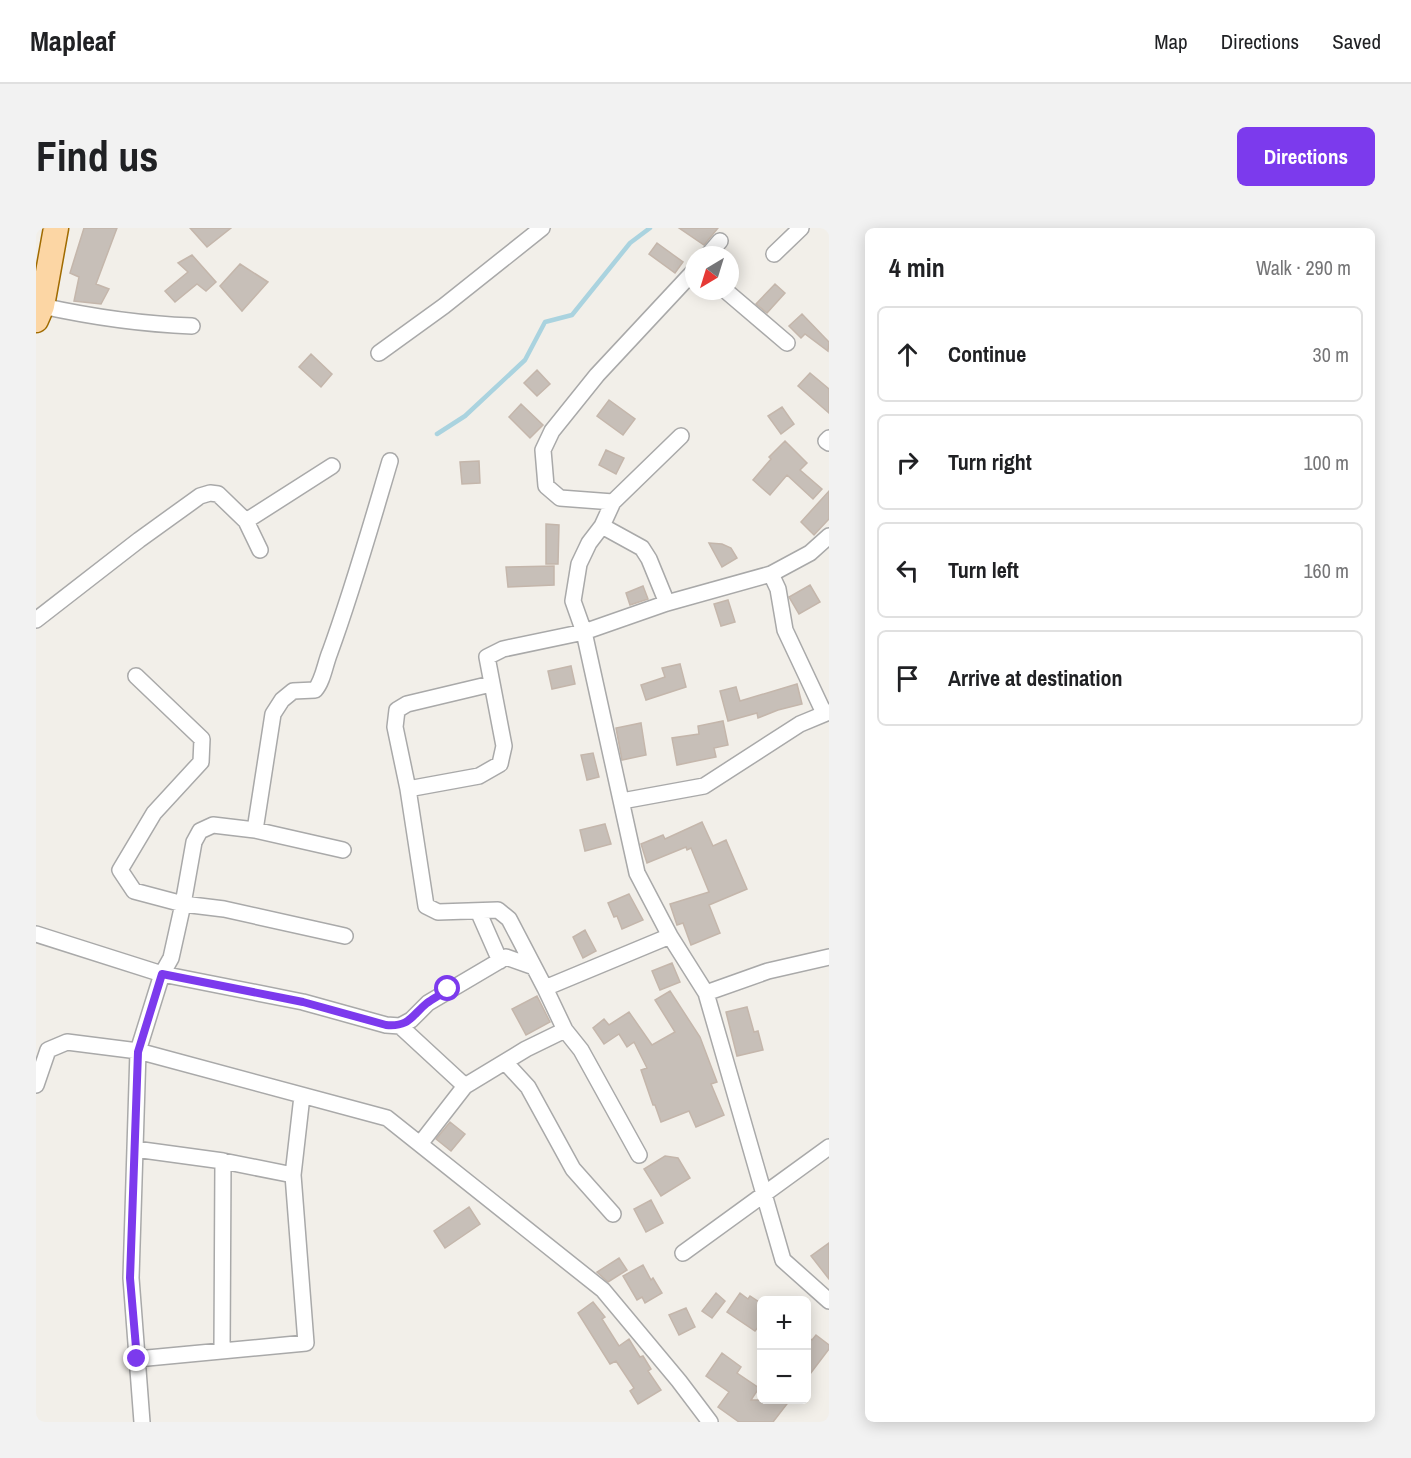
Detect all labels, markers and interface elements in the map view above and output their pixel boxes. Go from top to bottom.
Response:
text: Mapleaf [30,22,115,60]
text: Map [1154,27,1188,56]
text: Directions [1221,27,1299,56]
text: Saved [1332,27,1381,56]
button: Directions [1237,127,1375,186]
text: Find us [36,128,158,184]
north arrow [685,246,739,300]
text: 4 min [889,250,945,285]
text: Walk · 290 m [1256,254,1351,281]
icon: ahead [891,338,924,371]
text: Continue [948,339,1026,369]
text: 30 m [1313,341,1349,368]
icon: right [891,446,924,479]
text: Turn right [948,447,1032,477]
text: 100 m [1303,449,1349,476]
icon: left [891,554,924,587]
text: Turn left [948,555,1019,585]
text: 160 m [1303,557,1349,584]
icon: arrive [891,662,924,695]
text: Arrive at destination [948,663,1122,693]
route start [434,975,460,1001]
map controls [757,1296,811,1404]
button: + [757,1296,811,1350]
route end [123,1345,149,1371]
button: − [757,1350,811,1404]

